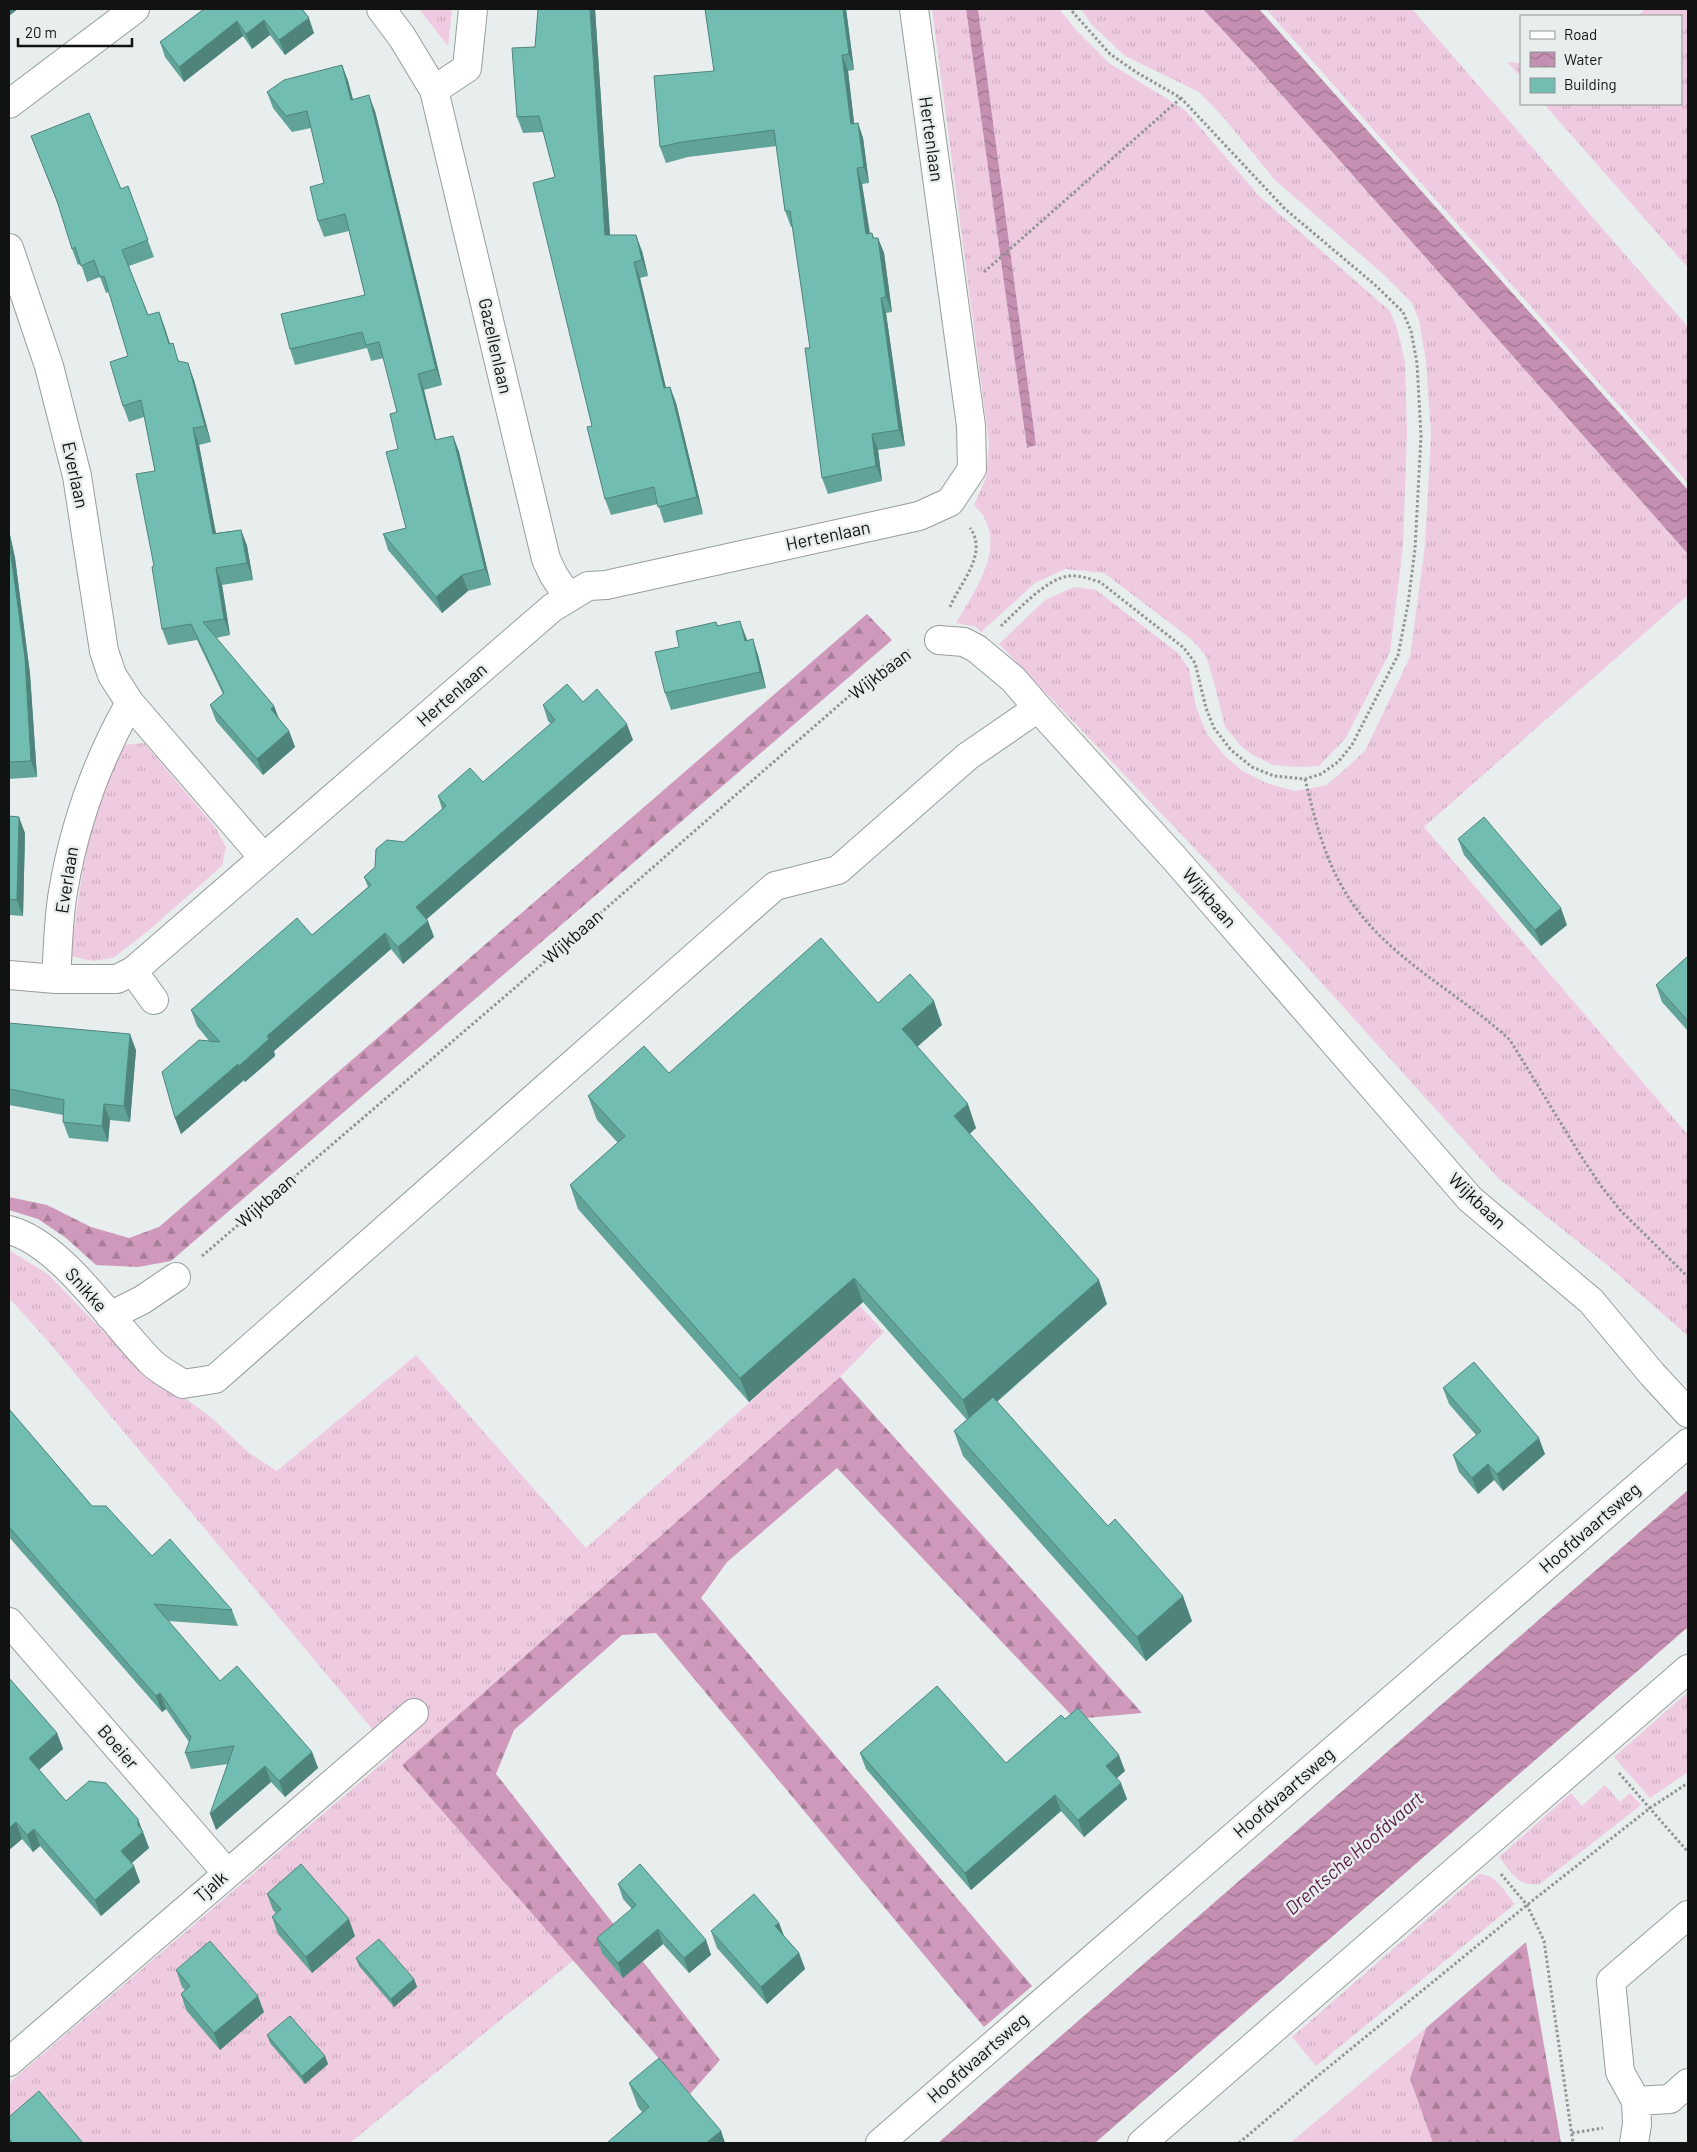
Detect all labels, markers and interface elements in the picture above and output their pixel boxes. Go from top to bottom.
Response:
scale bar [18,15,131,47]
legend [1520,15,1682,105]
text: 20 m [25,23,57,41]
text: Road [1564,25,1597,43]
text: Water [1564,50,1603,68]
text: Building [1564,75,1617,93]
street label: Hertenlaan [915,95,949,183]
street label: Gazellenlaan [474,296,518,396]
street label: Everlaan [58,439,94,510]
street label: Hertenlaan [783,515,872,555]
street label: Wijkbaan [844,643,915,704]
street label: Hertenlaan [412,658,491,731]
street label: Everlaan [50,845,82,915]
street label: Wijkbaan [1178,863,1242,932]
street label: Wijkbaan [538,904,607,968]
street label: Wijkbaan [1444,1167,1511,1233]
street label: Wijkbaan [231,1168,300,1232]
street label: Snikke [61,1263,112,1316]
street label: Hoofdvaartsweg [1534,1477,1644,1577]
street label: Boeier [94,1720,144,1773]
street label: Hoofdvaartsweg [1228,1742,1338,1842]
water label: Drentsche Hoofdvaart [1280,1786,1428,1919]
street label: Tjalk [189,1866,232,1907]
street label: Hoofdvaartsweg [922,2007,1032,2107]

